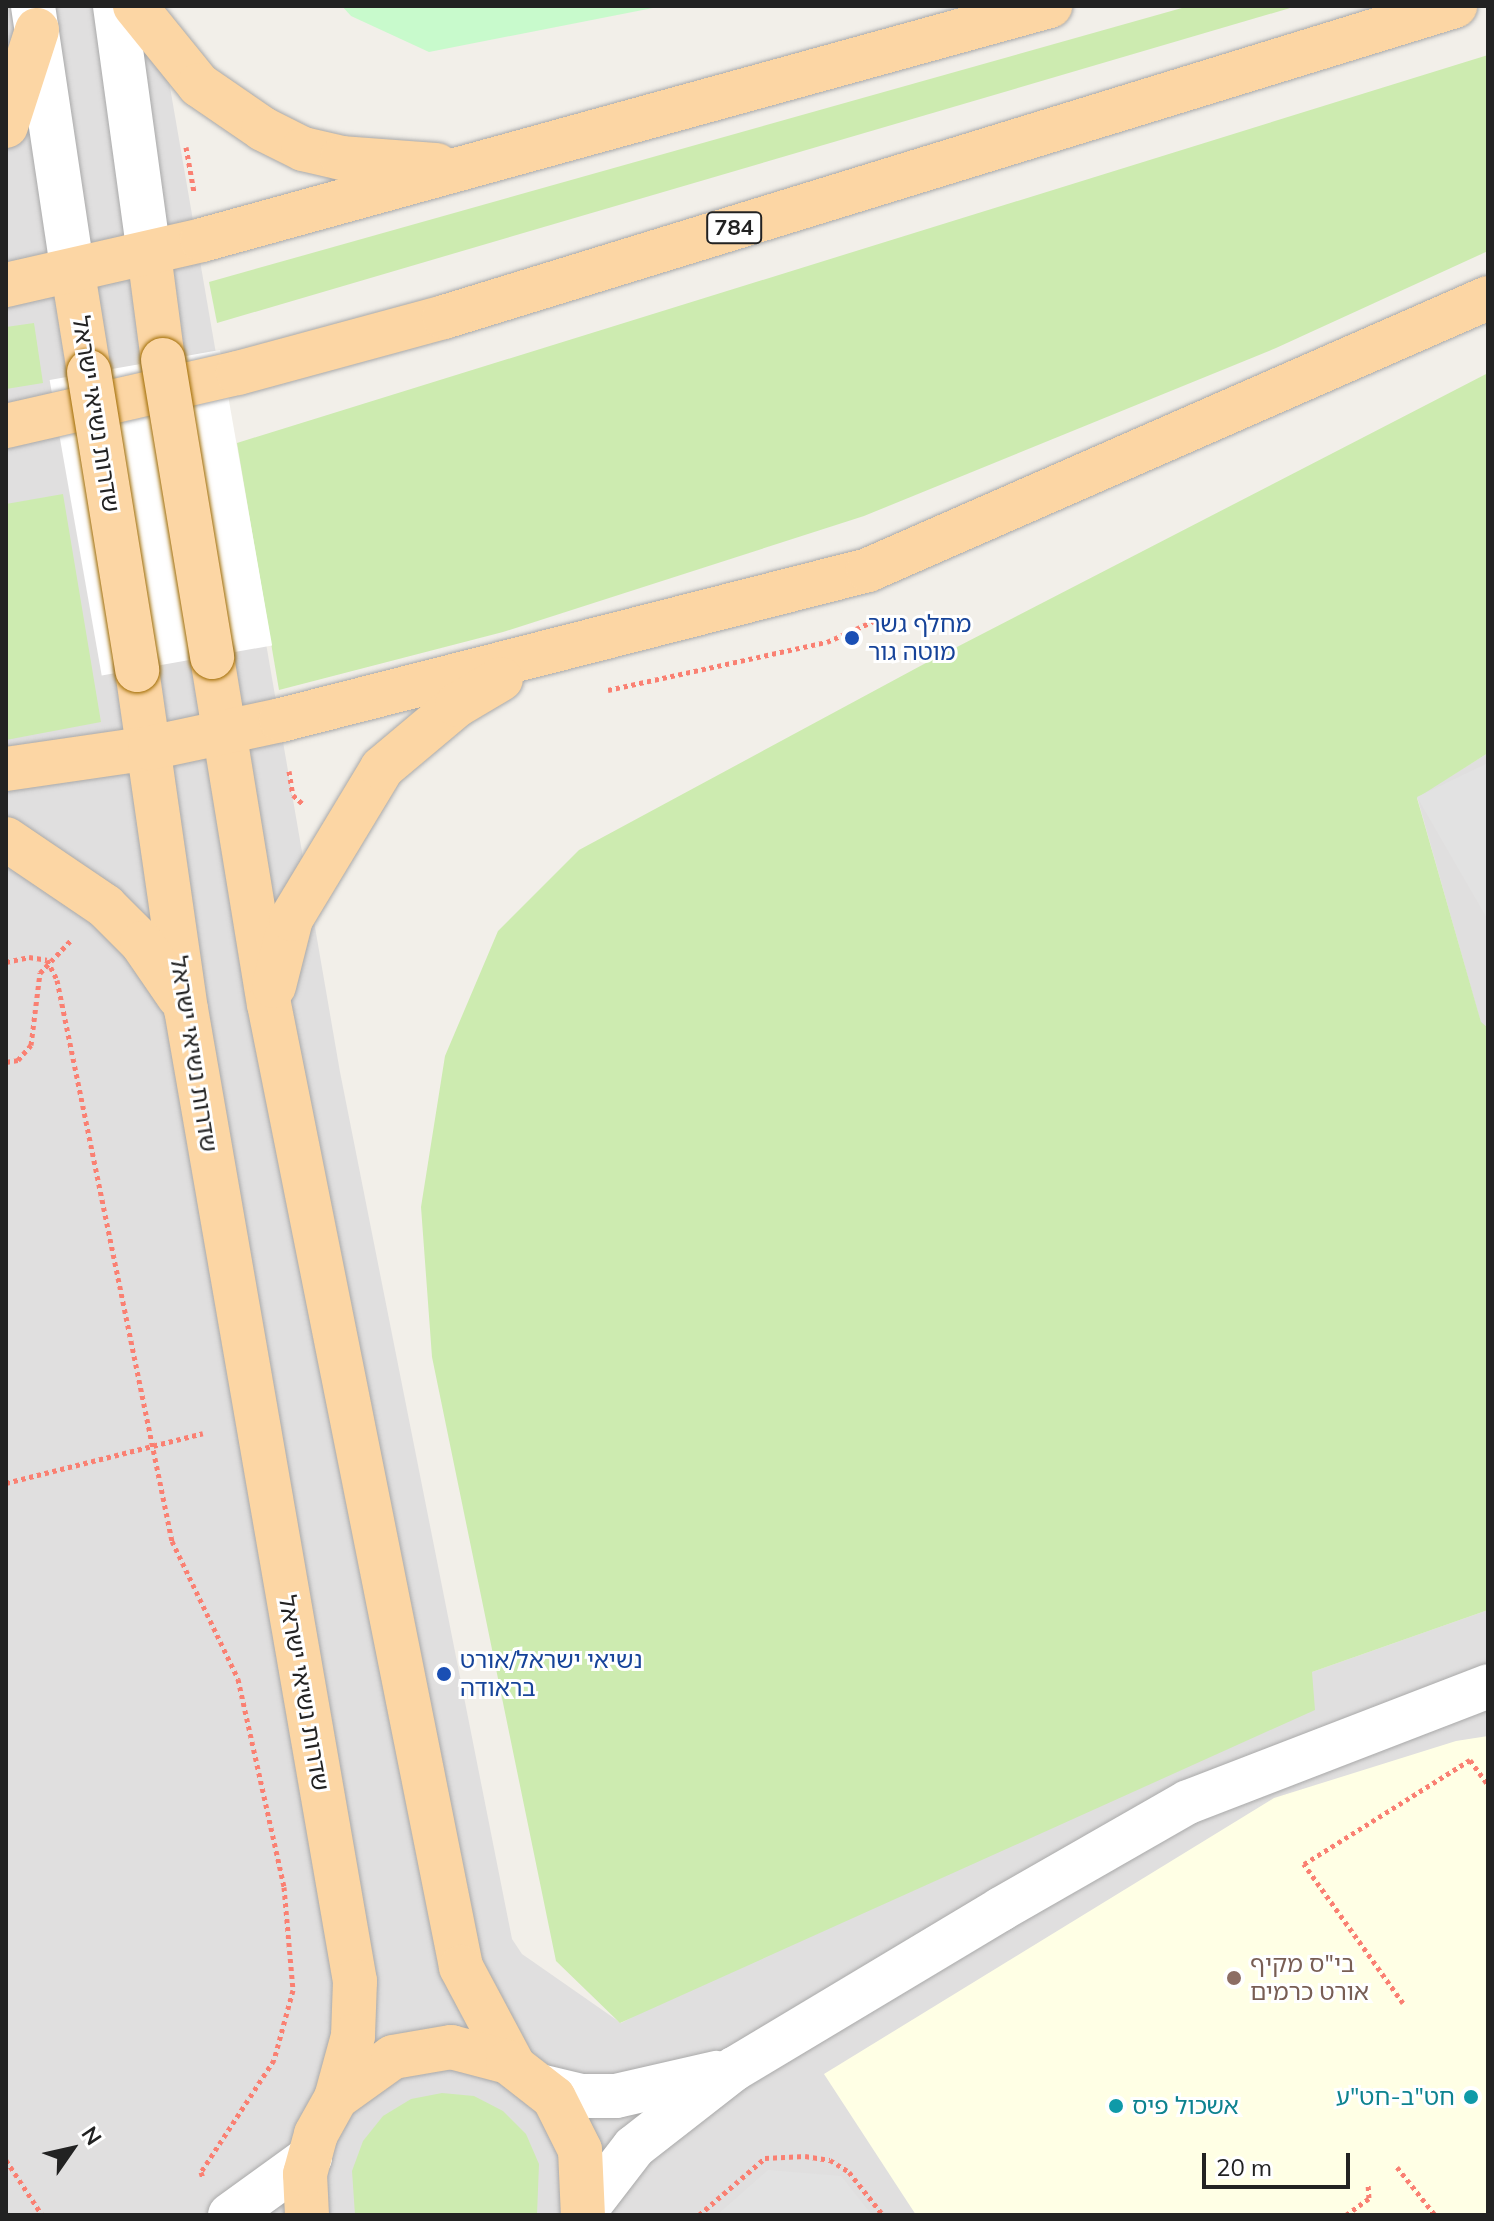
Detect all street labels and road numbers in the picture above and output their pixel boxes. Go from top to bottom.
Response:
road number: 784 [706,210,762,246]
street label: שדרות נשיאי ישראל [66,314,126,514]
street label: שדרות נשיאי ישראל [164,954,224,1154]
street label: שדרות נשיאי ישראל [273,1593,335,1793]

